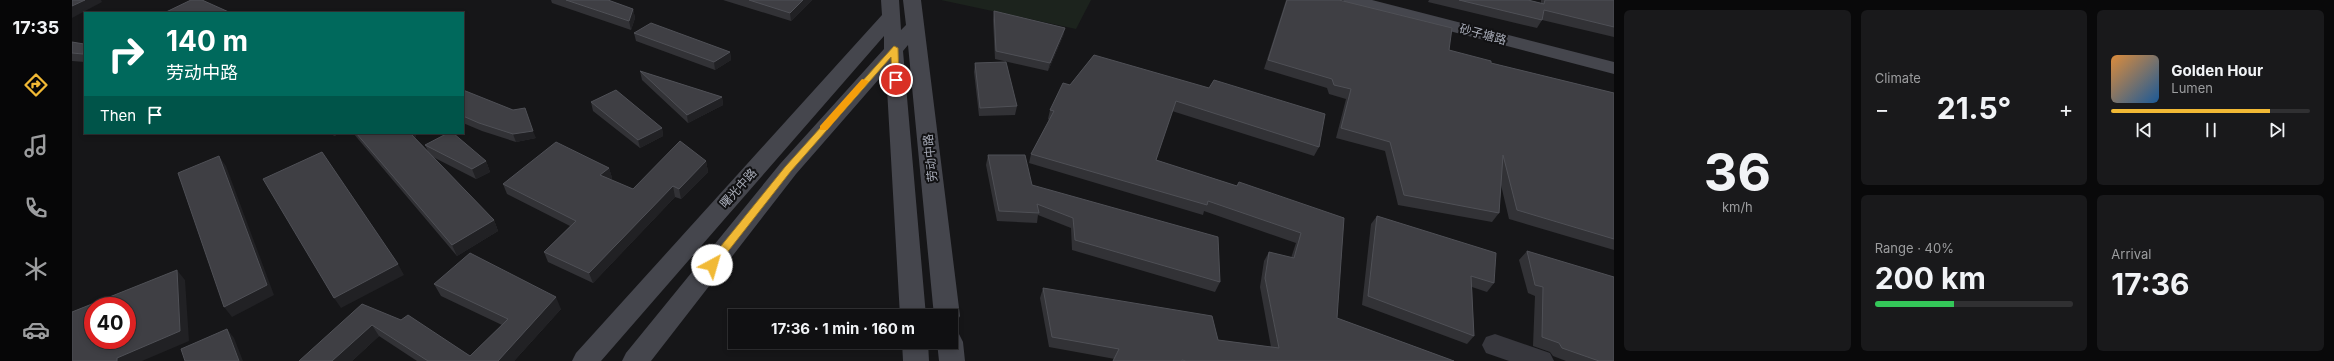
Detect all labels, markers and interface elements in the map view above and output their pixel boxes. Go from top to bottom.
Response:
text: 17:35 [13,17,59,38]
street label: 砂子塘路 [1458,21,1508,47]
text: 140 m [166,24,248,58]
icon: right [100,28,152,80]
text: Golden Hour [2171,61,2263,80]
text: 劳动中路 [166,62,238,83]
pin [879,63,913,97]
icon: arrive [885,69,907,91]
text: Climate [1875,70,1921,86]
icon: directions [22,71,50,99]
text: Lumen [2171,80,2213,96]
text: 21.5° [1937,90,2011,126]
text: − [1875,96,1889,122]
text: + [2059,96,2073,122]
icon: arrive [144,104,166,126]
text: Then [100,106,136,125]
icon: previous [2133,119,2155,141]
icon: pause [2200,119,2222,141]
icon: next [2266,119,2288,141]
icon: music [22,132,50,160]
street label: 劳动中路 [920,133,940,183]
text: 36 [1704,141,1771,204]
street label: 曙光中路 [716,165,760,211]
icon: phone [22,194,50,222]
text: km/h [1722,199,1753,215]
text: Range · 40% [1875,240,1954,256]
position arrow [691,244,733,286]
text: Arrival [2111,246,2151,262]
icon: climate [22,255,50,283]
text: 200 km [1875,260,1986,296]
text: 17:36 [2111,266,2190,302]
speed limit sign: 40 [84,297,136,349]
icon: car [22,316,50,344]
text: 17:36 · 1 min · 160 m [771,319,915,338]

